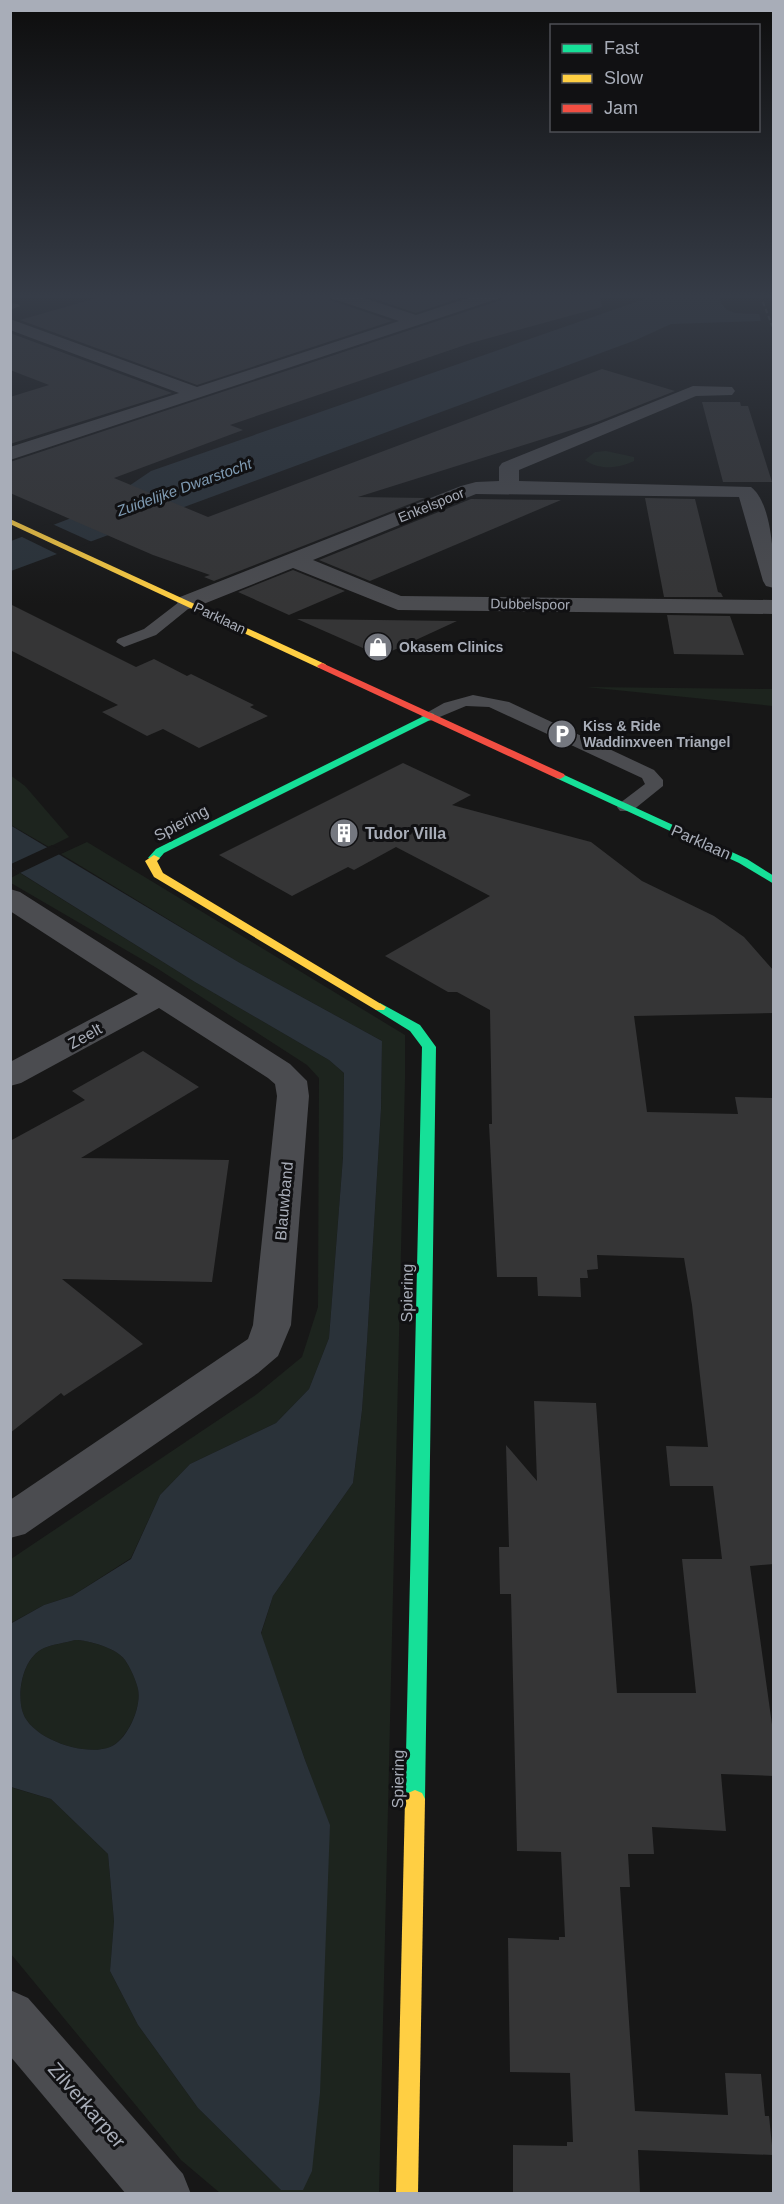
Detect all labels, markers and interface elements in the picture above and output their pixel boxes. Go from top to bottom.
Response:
legend [550,24,760,132]
text: Fast [604,38,639,58]
text: Slow [604,68,644,88]
text: Jam [604,98,638,118]
water label: Zuidelijke Dwarstocht [113,454,255,520]
street label: Enkelspoor [396,484,467,526]
street label: Dubbelspoor [490,595,570,613]
street label: Parklaan [192,599,248,637]
shop icon: Okasem Clinics [362,631,394,663]
place label: Okasem Clinics [399,639,503,655]
parking icon: Kiss & Ride Waddinxveen Triangel [546,718,578,750]
place label: Kiss & Ride Waddinxveen Triangel [583,718,730,750]
street label: Spiering [151,802,211,844]
building icon: Tudor Villa [328,817,360,849]
street label: Parklaan [669,821,733,863]
place label: Tudor Villa [365,825,446,842]
street label: Zeelt [65,1020,105,1052]
street label: Blauwband [272,1161,296,1241]
street label: Spiering [398,1264,416,1322]
street label: Spiering [389,1750,407,1808]
street label: Zilverkarper [44,2058,130,2152]

